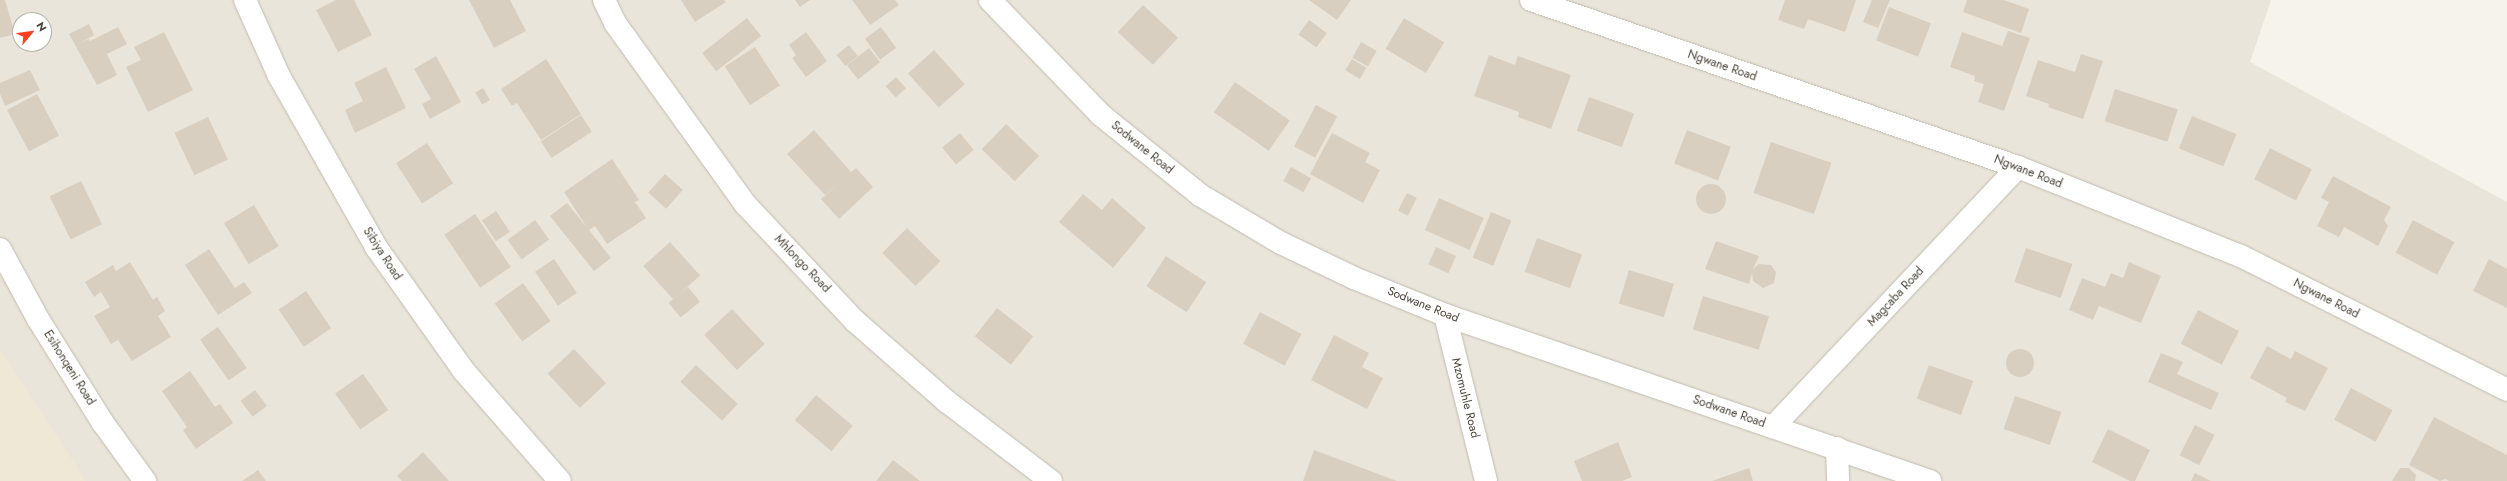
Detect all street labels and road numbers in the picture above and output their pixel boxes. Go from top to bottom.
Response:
street label: Ngwane Road [1686,47,1758,85]
street label: Sodwane Road [1108,119,1176,177]
street label: Ngwane Road [1992,152,2064,192]
street label: Sibiya Road [360,225,404,283]
street label: Mhlongo Road [771,232,833,296]
street label: Magcaba Road [1865,264,1927,330]
street label: Ngwane Road [2291,276,2361,322]
street label: Sodwane Road [1385,284,1461,326]
street label: Esihonqeni Road [40,328,98,408]
street label: Mzomuhle Road [1448,356,1482,440]
street label: Sodwane Road [1691,393,1767,431]

